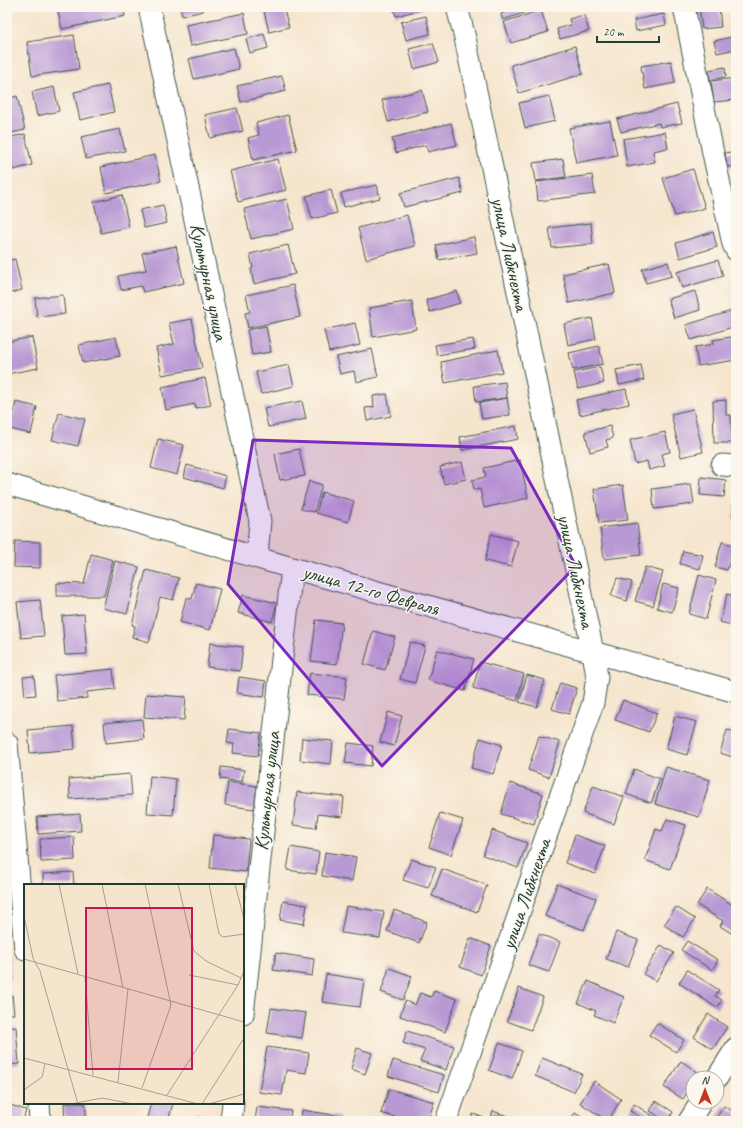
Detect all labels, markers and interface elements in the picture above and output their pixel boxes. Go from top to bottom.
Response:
scale bar [597,18,659,44]
text: 20 m [603,24,625,40]
street label: улица Либкнехта [486,194,535,315]
street label: Культурная улица [184,221,234,344]
street label: улица Либкнехта [552,511,601,632]
street label: улица 12-го Февраля [299,558,443,622]
street label: Культурная улица [248,729,286,852]
street label: улица Либкнехта [495,834,557,954]
inset map [24,884,244,1104]
north arrow [685,1070,725,1110]
text: N [702,1073,711,1087]

